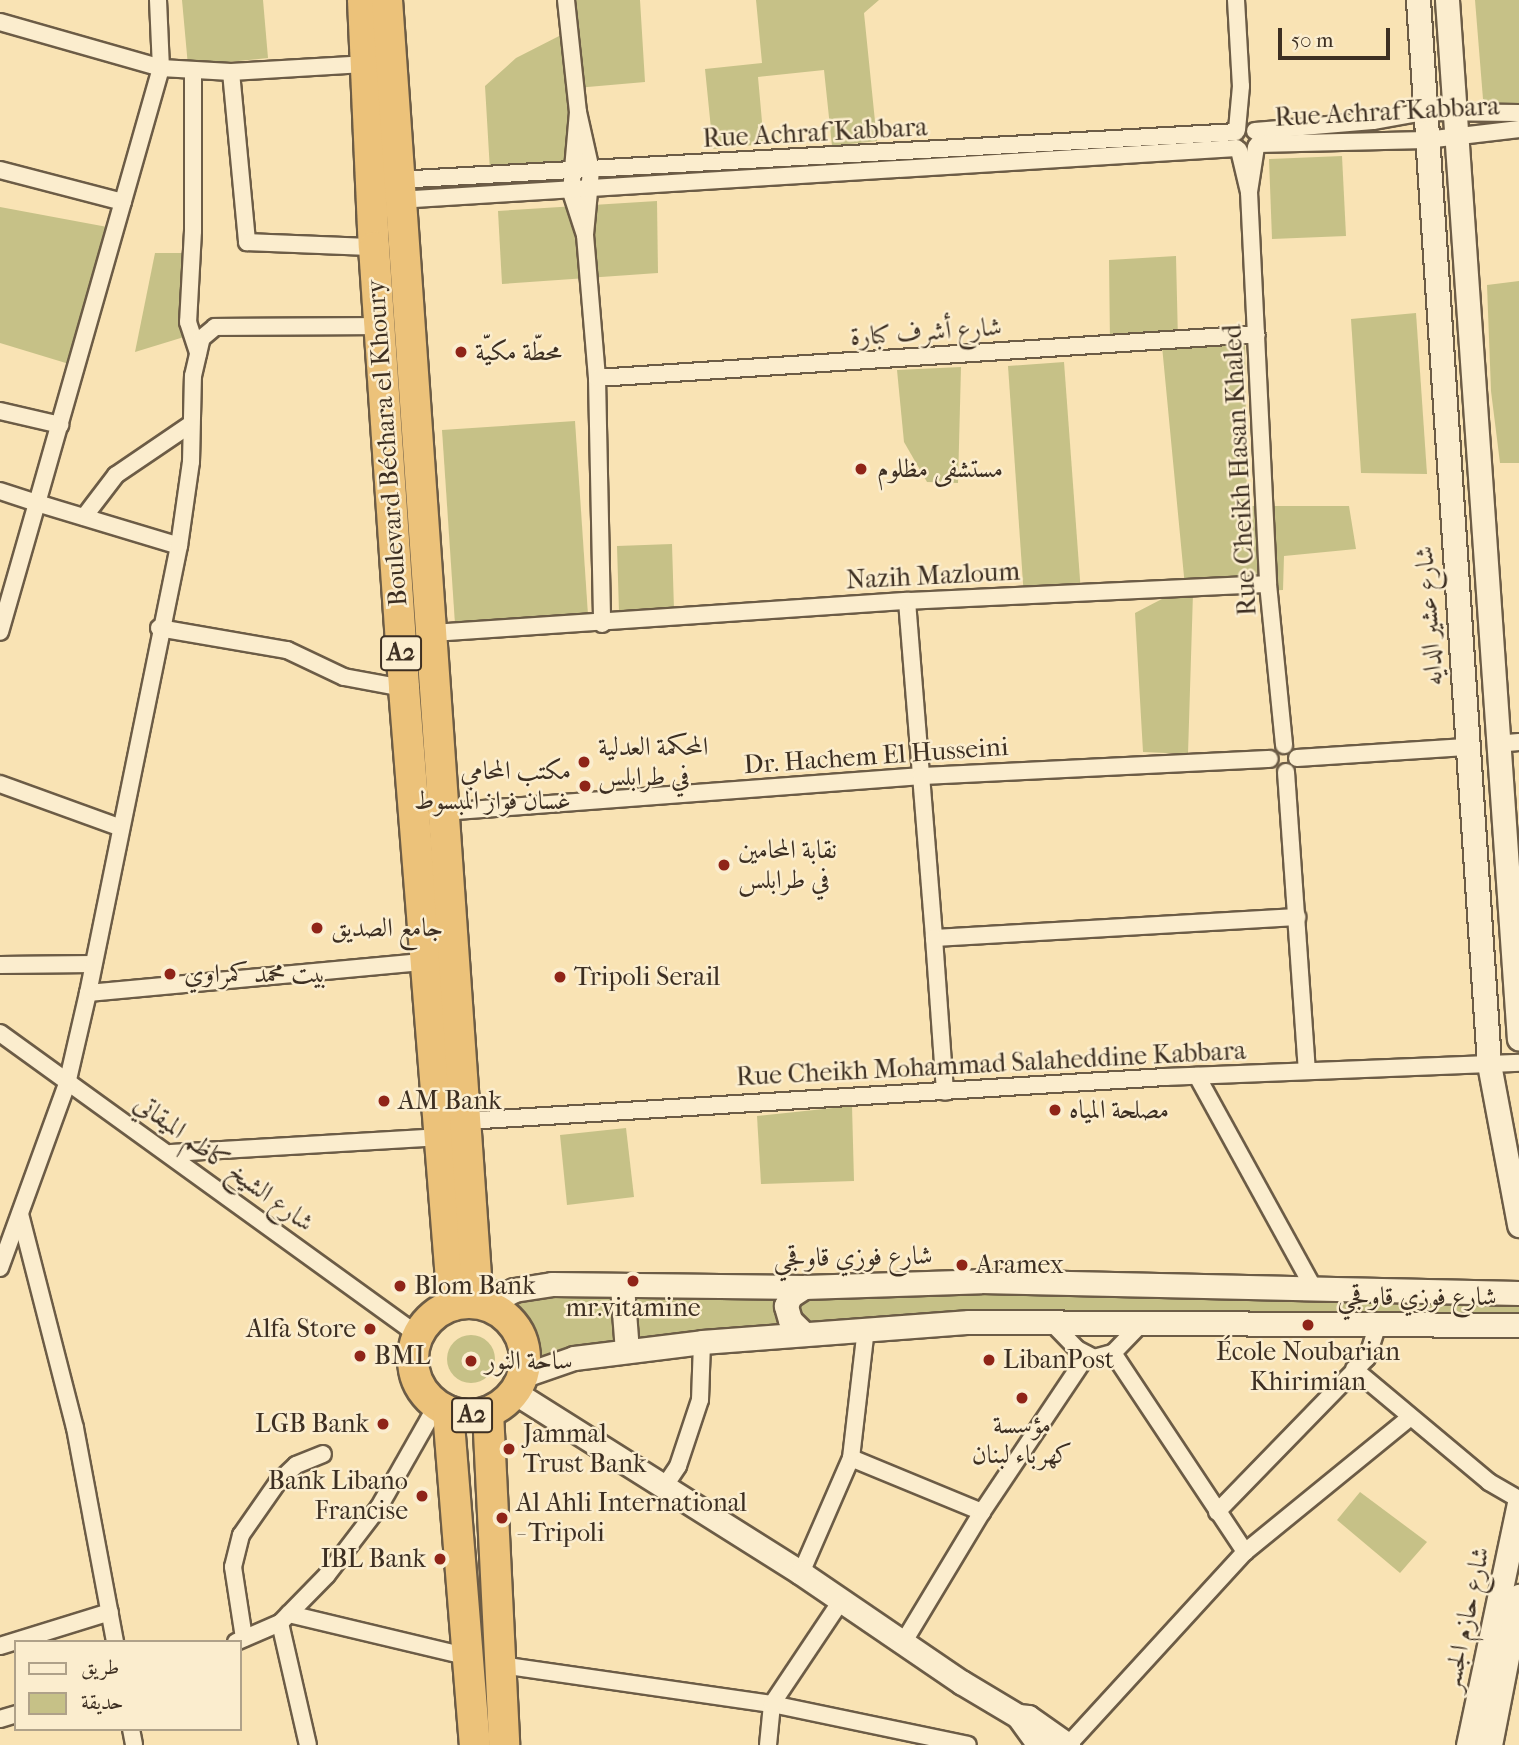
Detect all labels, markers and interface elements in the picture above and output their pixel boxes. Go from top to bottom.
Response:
scale bar [1281,14,1393,58]
text: 50 m [1291,28,1334,52]
street label: Rue Achraf Kabbara [1274,91,1500,133]
street label: Rue Achraf Kabbara [702,112,928,154]
street label: Boulevard Béchara el Khoury [360,279,414,607]
street label: شارع أشرف كبارة [849,311,1003,353]
street label: Rue Cheikh Hasan Khaled [1217,323,1263,617]
place label: محطّة مكيّة [475,336,562,368]
marker: محطّة مكيّة [453,344,469,360]
place label: مستشفى مظلوم [877,453,1003,485]
marker: مستشفى مظلوم [851,459,871,479]
street label: شارع عشير الدايه [1409,545,1449,687]
street label: Nazih Mazloum [845,556,1021,596]
road number: A2 [380,632,422,674]
place label: المحكمة العدلية في طرابلس [598,731,709,792]
street label: Dr. Hachem El Husseini [743,731,1009,781]
marker: المحكمة العدلية في طرابلس [576,754,592,770]
place label: مكتب المحامي غسان فواز المبسوط [414,755,571,816]
marker: مكتب المحامي غسان فواز المبسوط [577,778,593,794]
place label: نقابة المحامين في طرابلس [738,834,837,896]
marker: نقابة المحامين في طرابلس [716,857,732,873]
place label: جامع الصديق [331,912,443,944]
marker: جامع الصديق [309,920,325,936]
place label: بيت محمد كمراوي [184,958,326,990]
place label: Tripoli Serail [574,961,720,993]
marker: بيت محمد كمراوي [162,966,178,982]
marker: Tripoli Serail [552,969,568,985]
street label: Rue Cheikh Mohammad Salaheddine Kabbara [735,1035,1247,1093]
place label: AM Bank [398,1085,502,1117]
street label: شارع الشيخ كاظم الميقاتي [128,1087,320,1239]
marker: AM Bank [376,1093,392,1109]
place label: مصلحة المياه [1069,1094,1169,1126]
marker: مصلحة المياه [1047,1102,1063,1118]
street label: شارع فوزي قاوقجي [773,1240,933,1274]
place label: Aramex [976,1249,1064,1281]
marker: Aramex [954,1257,970,1273]
place label: Blom Bank [414,1270,536,1302]
marker: mr.vitamine [625,1273,641,1289]
marker: Blom Bank [392,1278,408,1294]
street label: شارع فوزي قاوقجي [1337,1281,1497,1313]
place label: mr.vitamine [565,1292,701,1324]
place label: Alfa Store [246,1313,356,1345]
marker: École Noubarian Khirimian [1300,1317,1316,1333]
marker: Alfa Store [362,1321,378,1337]
place label: École Noubarian Khirimian [1216,1336,1400,1398]
place label: BML [374,1340,430,1372]
place label: LibanPost [1003,1344,1114,1376]
place label: ساحة النور [485,1345,573,1377]
marker: BML [352,1348,368,1364]
marker: LibanPost [981,1352,997,1368]
marker: ساحة النور [463,1353,479,1369]
marker: مؤسسة كهرباء لبنان [1014,1390,1030,1406]
road number: A2 [451,1394,493,1436]
place label: LGB Bank [255,1408,369,1440]
place label: مؤسسة كهرباء لبنان [972,1409,1072,1470]
marker: LGB Bank [375,1416,391,1432]
place label: Jammal Trust Bank [523,1418,646,1480]
marker: Jammal Trust Bank [501,1441,517,1457]
place label: Bank Libano Francise [268,1465,408,1526]
place label: Al Ahli International - Tripoli [516,1487,747,1548]
marker: Bank Libano Francise [414,1488,430,1504]
marker: Al Ahli International - Tripoli [494,1510,510,1526]
place label: IBL Bank [320,1543,426,1575]
street label: شارع حازم الجسر [1436,1544,1496,1694]
marker: IBL Bank [432,1551,448,1567]
legend [14,1640,242,1731]
text: طريق [81,1655,119,1679]
text: حديقة [81,1690,124,1714]

